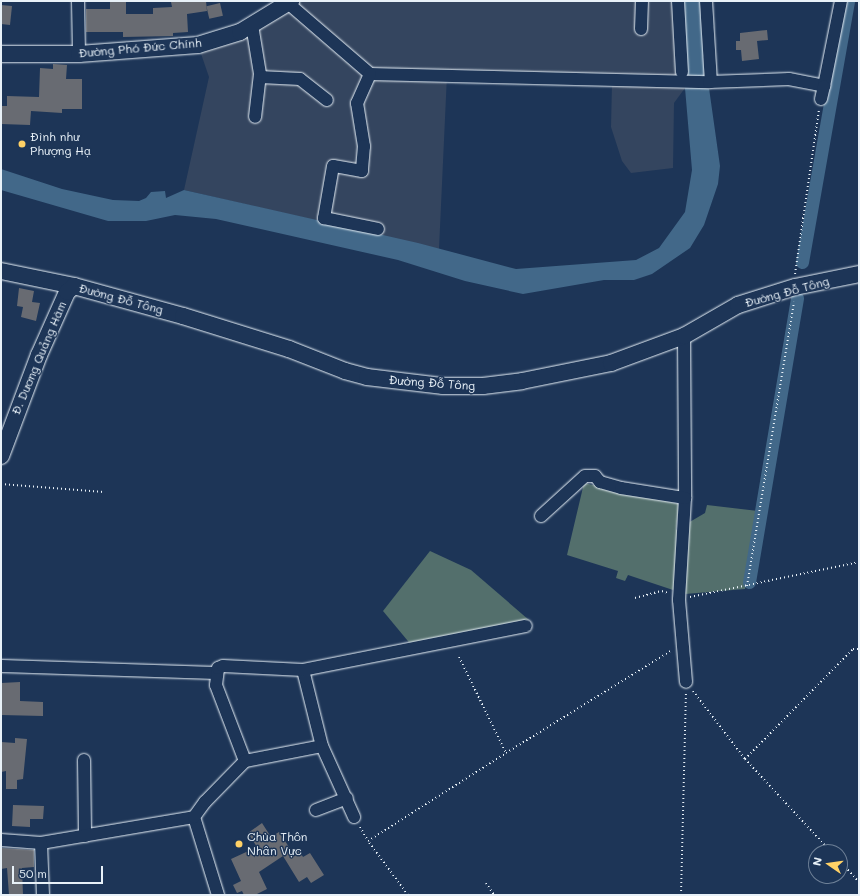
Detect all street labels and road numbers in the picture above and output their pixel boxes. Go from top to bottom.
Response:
street label: Đường Phó Đức Chính [78,35,202,61]
street label: Đường Đỗ Tông [743,274,831,310]
street label: Đường Đỗ Tông [77,281,165,317]
street label: Đ. Dương Quảng Hàm [9,299,69,417]
street label: Đường Đỗ Tông [388,373,476,393]

